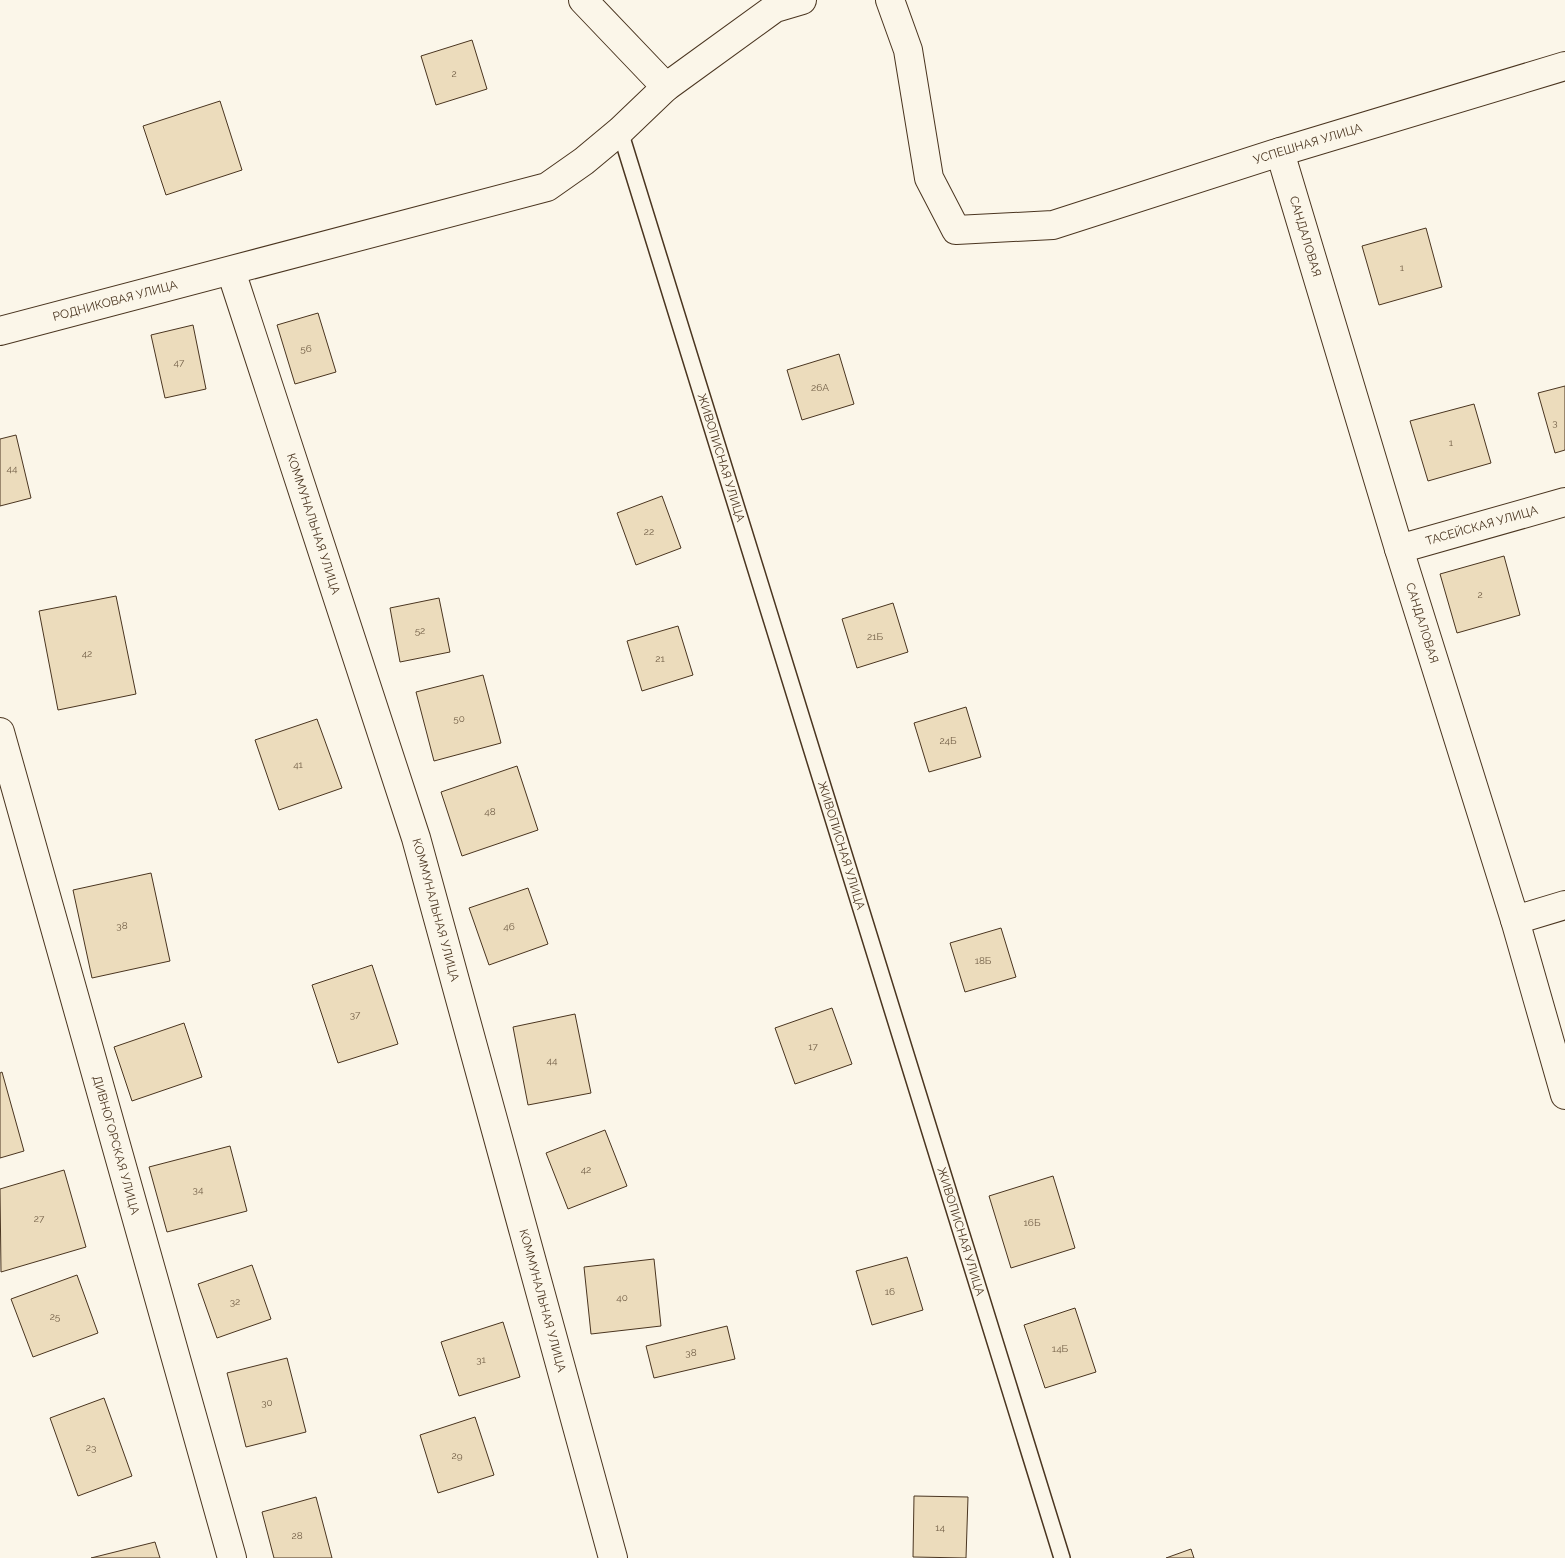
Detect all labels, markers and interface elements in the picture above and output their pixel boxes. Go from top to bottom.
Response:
house number: 2 [451,68,457,79]
street label: УСПЕШНАЯ УЛИЦА [1252,121,1364,167]
street label: САНДАЛОВАЯ [1287,194,1324,278]
house number: 1 [1400,262,1405,273]
street label: РОДНИКОВАЯ УЛИЦА [51,278,179,324]
house number: 56 [300,343,312,354]
house number: 47 [174,357,185,368]
house number: 26А [811,382,829,393]
street label: ЖИВОПИСНАЯ УЛИЦА [695,392,748,524]
house number: 3 [1552,417,1558,428]
house number: 1 [1449,437,1454,448]
street label: КОММУНАЛЬНАЯ УЛИЦА [284,452,343,596]
house number: 44 [7,463,18,474]
street label: ТАСЕЙСКАЯ УЛИЦА [1424,503,1539,548]
house number: 22 [644,526,654,537]
street label: САНДАЛОВАЯ [1403,581,1441,665]
house number: 2 [1477,589,1483,600]
house number: 52 [415,625,425,636]
house number: 21Б [867,631,883,642]
house number: 42 [82,648,92,659]
house number: 21 [655,653,665,664]
house number: 50 [453,713,465,724]
house number: 24Б [939,735,957,746]
house number: 41 [293,759,304,770]
street label: ЖИВОПИСНАЯ УЛИЦА [815,780,868,911]
house number: 48 [484,806,496,817]
street label: КОММУНАЛЬНАЯ УЛИЦА [409,837,462,983]
house number: 38 [116,920,128,931]
house number: 46 [503,921,515,932]
house number: 18Б [975,955,992,966]
house number: 37 [350,1009,361,1020]
house number: 17 [808,1041,818,1052]
house number: 44 [547,1055,558,1066]
street label: ДИВНОГОРСКАЯ УЛИЦА [90,1074,142,1216]
house number: 42 [581,1164,591,1175]
street label: ЖИВОПИСНАЯ УЛИЦА [934,1165,987,1297]
house number: 34 [193,1184,204,1195]
house number: 27 [34,1213,45,1224]
house number: 16Б [1024,1217,1041,1228]
street label: КОММУНАЛЬНАЯ УЛИЦА [516,1228,569,1374]
house number: 16 [885,1286,895,1297]
house number: 40 [616,1292,628,1303]
house number: 32 [230,1296,240,1307]
house number: 25 [50,1311,61,1322]
house number: 14Б [1052,1343,1069,1354]
house number: 38 [685,1347,697,1358]
house number: 31 [476,1354,487,1365]
house number: 30 [261,1397,273,1408]
house number: 23 [86,1442,96,1453]
house number: 29 [451,1450,463,1461]
house number: 14 [935,1522,945,1533]
house number: 28 [291,1530,303,1541]

